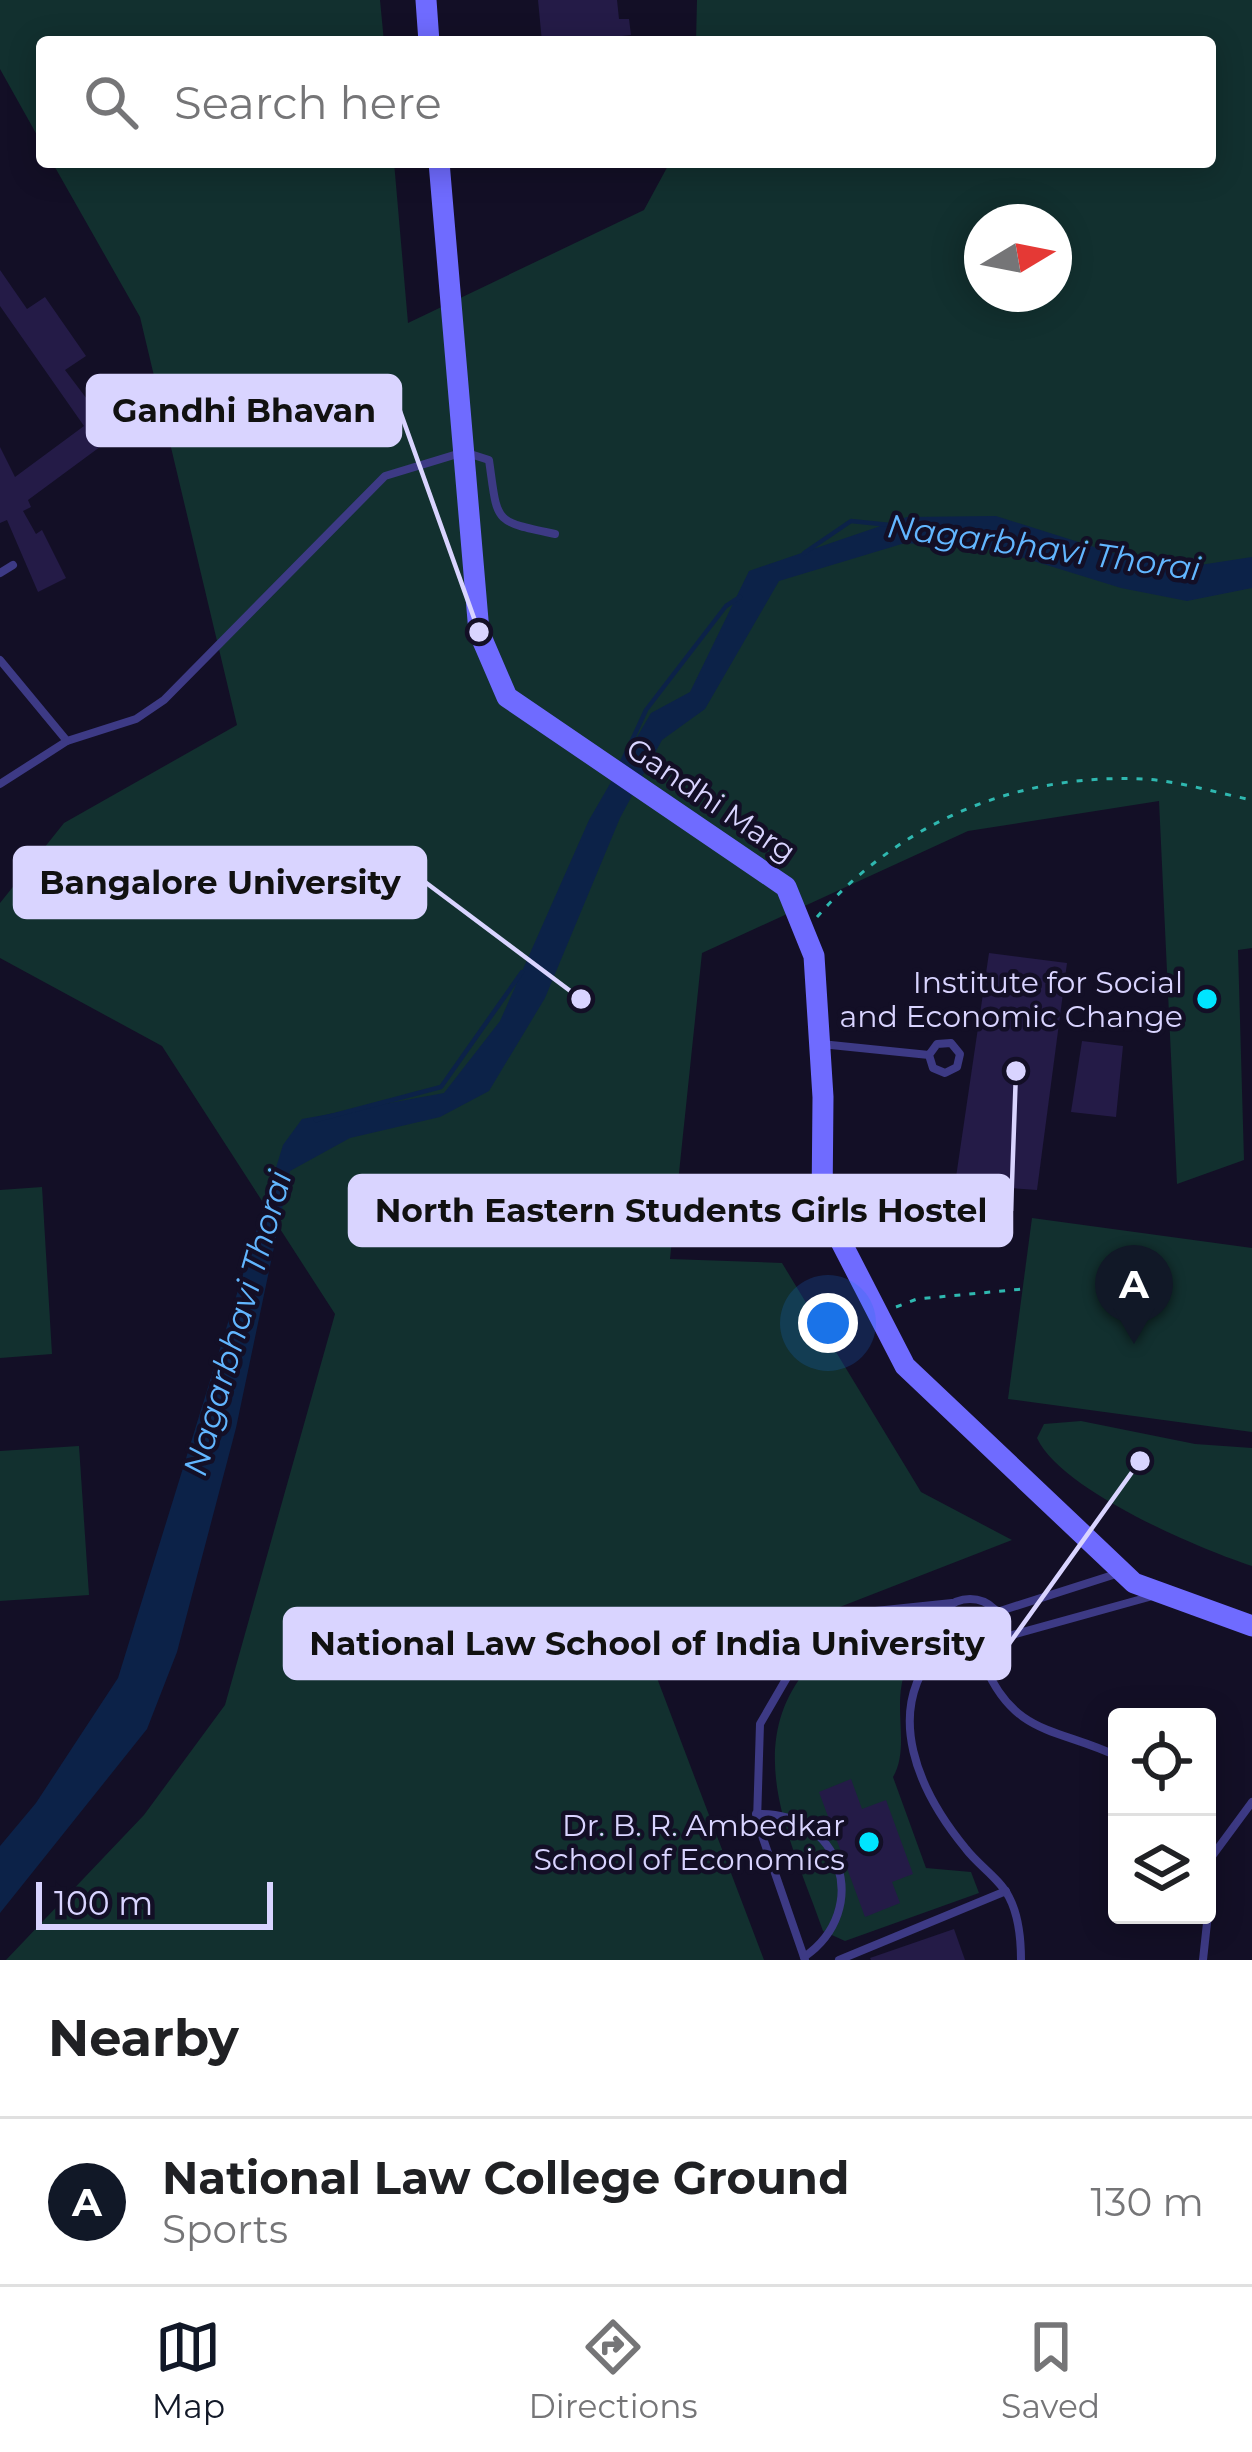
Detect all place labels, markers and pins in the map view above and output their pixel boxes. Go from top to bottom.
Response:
callout: Gandhi Bhavan [88,376,400,445]
callout: Bangalore University [15,848,425,917]
place label: Institute for Social and Economic Change [840,964,1183,1035]
marker: Institute for Social and Economic Change [1194,986,1220,1012]
callout: North Eastern Students Girls Hostel [350,1176,1011,1245]
pin: A [1095,1245,1173,1344]
callout: National Law School of India University [285,1609,1009,1678]
place label: Dr. B. R. Ambedkar School of Economics [533,1807,845,1878]
marker: Dr. B. R. Ambedkar School of Economics [856,1829,882,1855]

